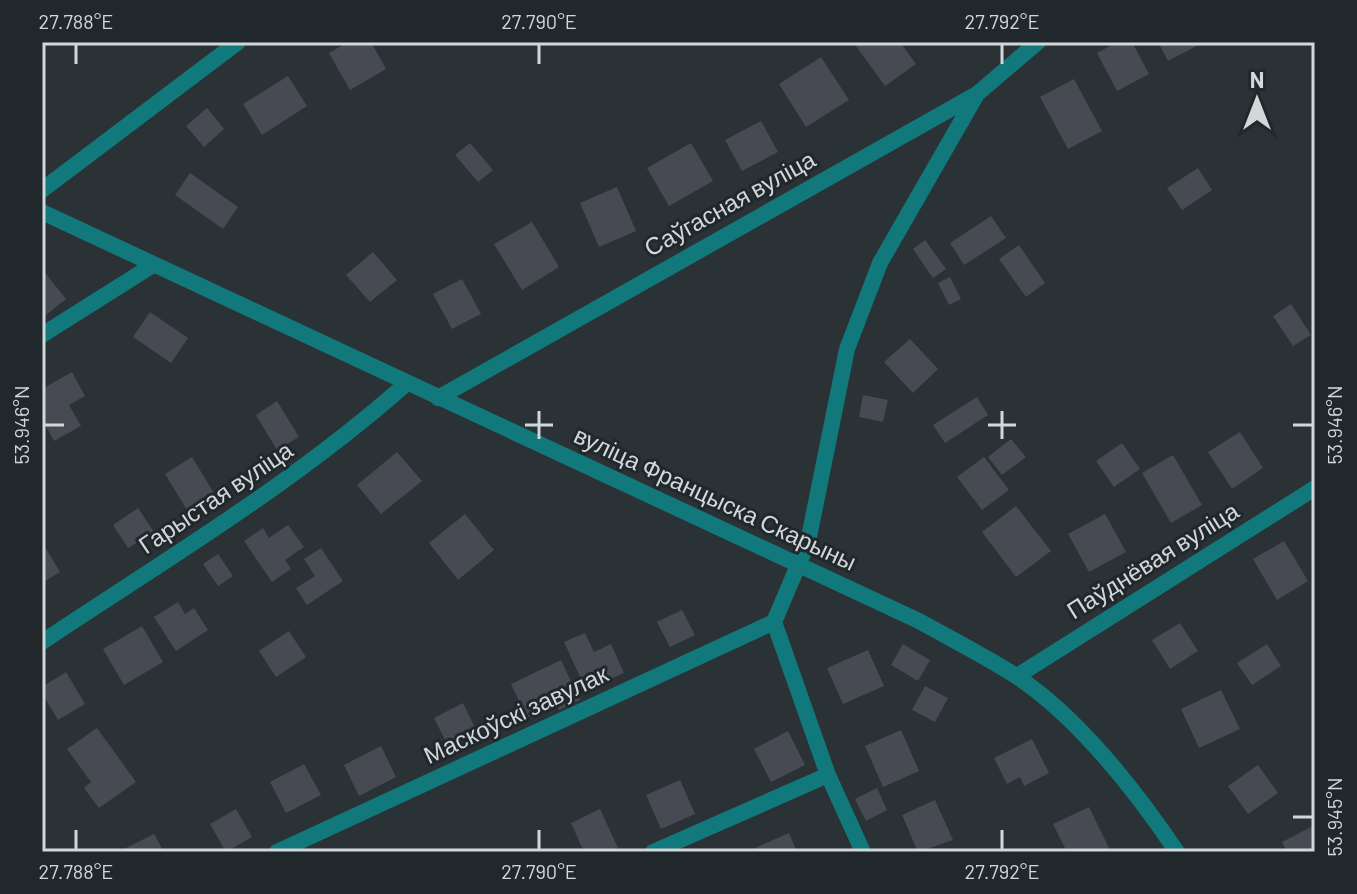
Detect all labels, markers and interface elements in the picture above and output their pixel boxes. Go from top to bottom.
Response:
text: 27.788°E [39,9,113,33]
text: 27.790°E [501,9,577,33]
text: 27.792°E [964,9,1040,33]
north arrow [1217,60,1297,140]
text: N [1250,66,1264,92]
street label: Саўгасная вуліца [639,143,820,262]
text: 53.946°N [9,385,33,465]
text: 53.946°N [1322,385,1346,465]
street label: вуліца Францыска Скарыны [570,419,861,576]
street label: Гарыстая вуліца [133,434,298,559]
street label: Паўднёвая вуліца [1061,495,1244,624]
street label: Маскоўскі завулак [418,658,613,769]
text: 53.945°N [1322,778,1346,857]
text: 27.788°E [39,859,113,883]
text: 27.790°E [501,859,577,883]
text: 27.792°E [964,859,1040,883]

